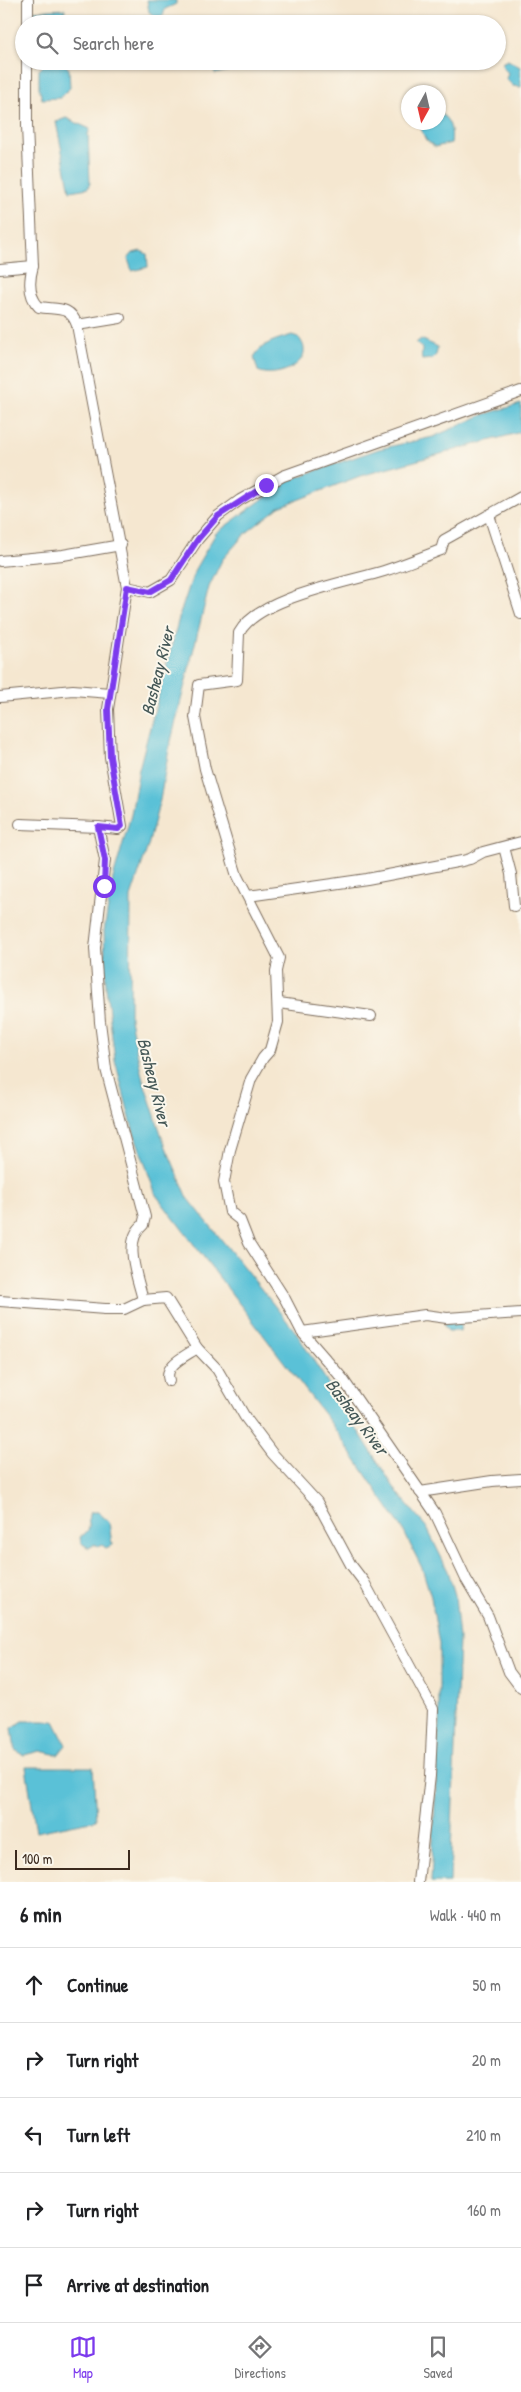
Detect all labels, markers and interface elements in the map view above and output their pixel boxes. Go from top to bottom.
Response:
search box [15,15,506,70]
icon: search [33,29,61,57]
text: Search here [73,30,154,56]
north arrow [401,85,446,130]
route end [255,474,278,497]
water label: Basheay River [134,622,181,718]
route start [93,875,116,898]
water label: Basheay River [131,1035,178,1131]
water label: Basheay River [320,1373,396,1462]
scale bar [15,1847,130,1870]
text: 100 m [22,1849,52,1868]
text: 6 min [20,1900,62,1929]
text: Walk · 440 m [430,1904,501,1926]
icon: ahead [20,1971,48,1999]
text: Continue [67,1972,128,1998]
text: 50 m [473,1974,501,1996]
icon: right [20,2046,48,2074]
text: Turn right [67,2047,138,2073]
text: 20 m [472,2049,501,2071]
icon: left [20,2121,48,2149]
text: Turn left [67,2122,130,2148]
text: 210 m [466,2124,501,2146]
icon: right [20,2196,48,2224]
text: Turn right [67,2197,138,2223]
text: 160 m [467,2199,501,2221]
icon: arrive [20,2271,48,2299]
text: Arrive at destination [67,2272,209,2298]
tab: Map [69,2333,97,2382]
tab: Directions [234,2333,286,2382]
tab: Saved [424,2333,452,2382]

